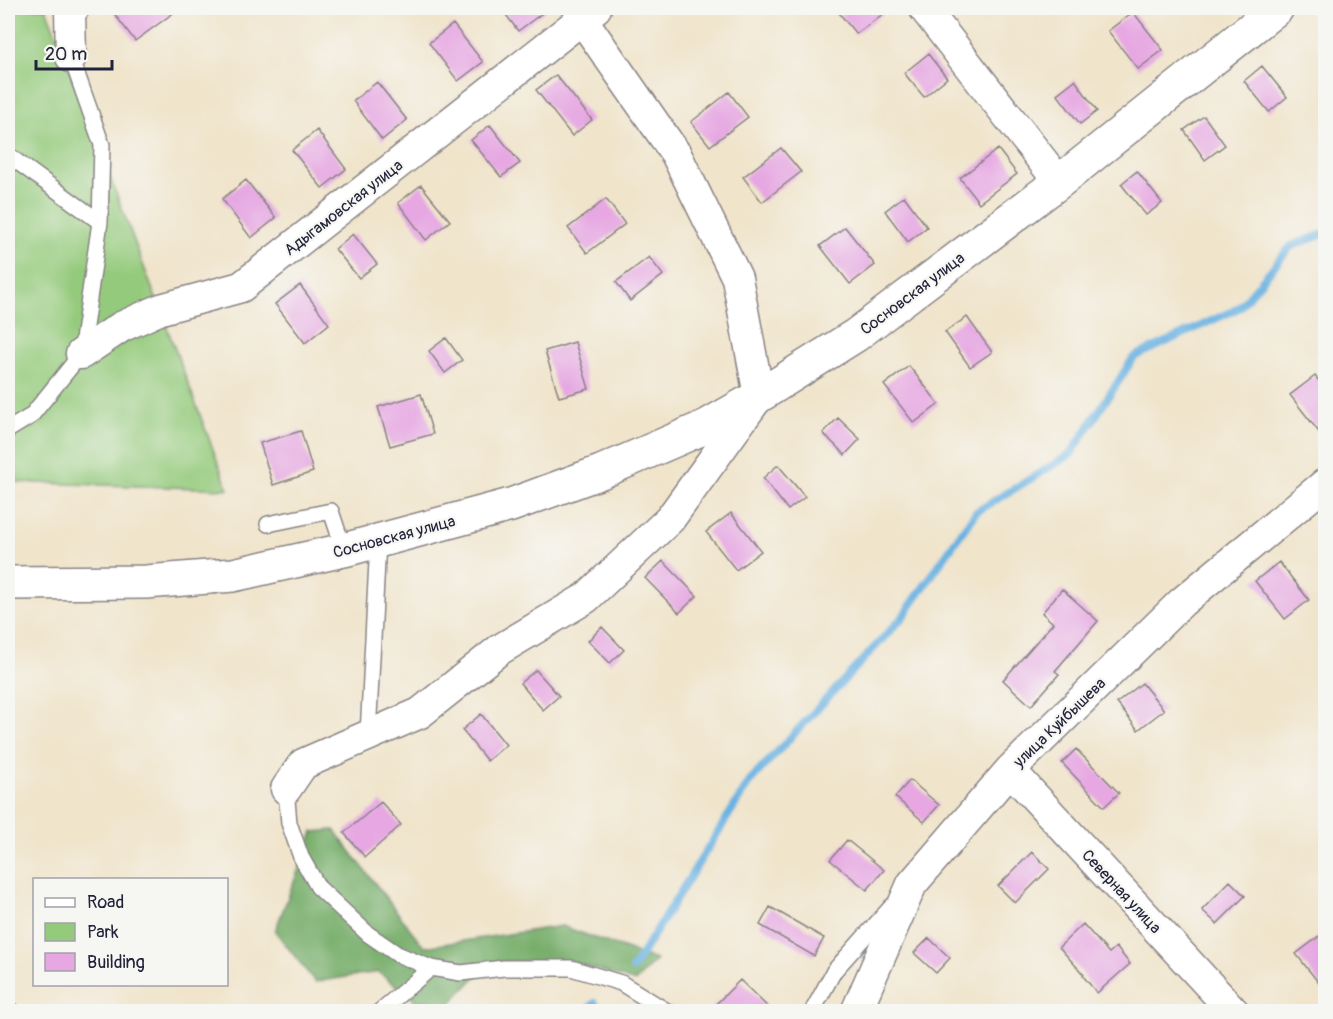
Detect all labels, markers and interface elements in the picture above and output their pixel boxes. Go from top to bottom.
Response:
scale bar [36,33,112,71]
text: 20 m [45,43,87,66]
street label: Адыгамовская улица [280,155,407,260]
street label: Сосновская улица [856,248,969,340]
street label: Сосновская улица [331,511,458,563]
street label: улица Куйбышева [1008,673,1110,773]
street label: Северная улица [1077,846,1165,938]
legend [33,878,228,986]
text: Road [87,891,124,914]
text: Park [87,921,119,944]
text: Building [87,951,145,974]

